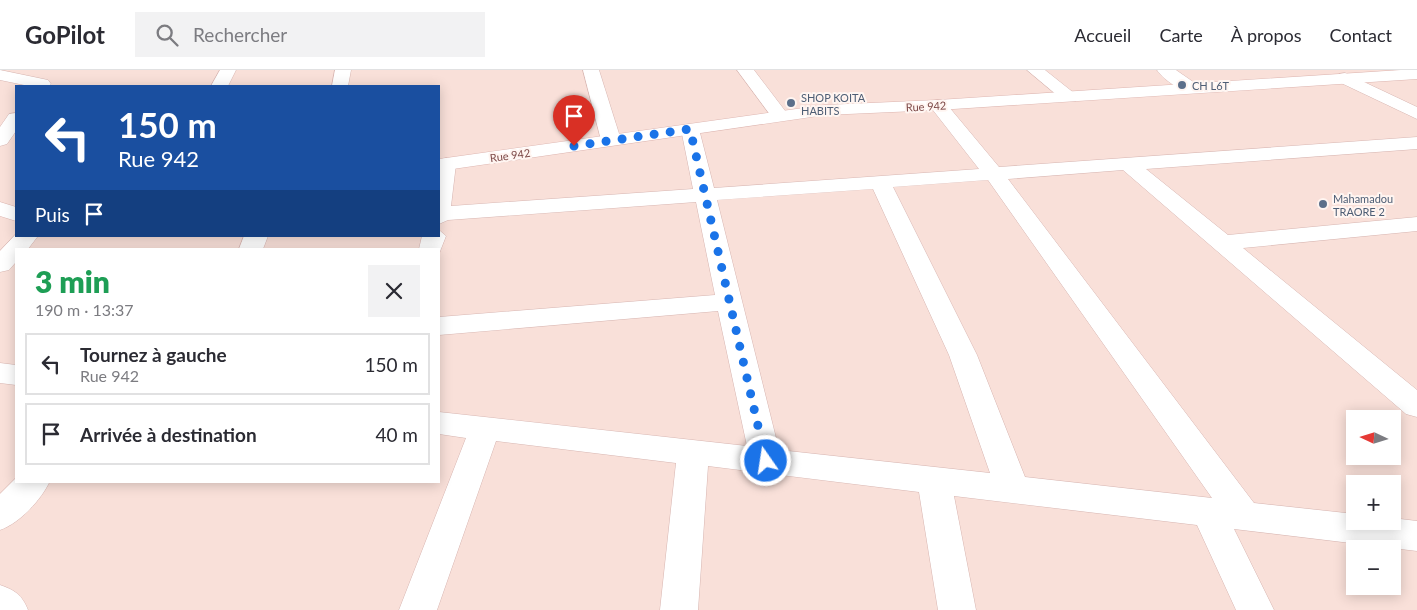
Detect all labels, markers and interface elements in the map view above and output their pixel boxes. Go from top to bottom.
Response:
search box [135,12,485,57]
text: GoPilot [25,20,105,49]
icon: search [153,21,181,49]
text: Rechercher [193,23,287,46]
text: Accueil [1074,24,1131,46]
text: Carte [1159,24,1203,46]
text: À propos [1231,24,1302,46]
text: Contact [1330,24,1392,46]
marker: CH L6T [1176,79,1188,91]
place label: CH L6T [1192,79,1230,92]
place label: SHOP KOITA HABITS [801,91,866,117]
pin [553,95,595,146]
marker: SHOP KOITA HABITS [785,97,797,109]
street label: Rue 942 [905,98,947,114]
icon: arrive [560,102,588,130]
text: 150 m [118,103,217,145]
icon: left [35,105,100,170]
text: Rue 942 [118,145,199,172]
street label: Rue 942 [489,146,531,164]
place label: Mahamadou TRAORE 2 [1333,192,1393,218]
marker: Mahamadou TRAORE 2 [1317,198,1329,210]
icon: arrive [80,200,108,228]
text: Puis [35,203,70,226]
text: 3 min [35,263,110,299]
button: close [368,265,420,317]
text: 190 m · 13:37 [35,300,134,319]
text: Tournez à gauche [80,343,227,366]
icon: left [37,350,65,378]
text: 150 m [364,353,418,376]
text: Rue 942 [80,366,139,385]
north arrow [1346,410,1401,465]
map controls [1346,410,1401,595]
icon: arrive [37,420,65,448]
text: Arrivée à destination [80,423,257,446]
text: 40 m [375,423,418,446]
position arrow [739,434,791,486]
button: + [1346,475,1401,530]
button: − [1346,540,1401,595]

